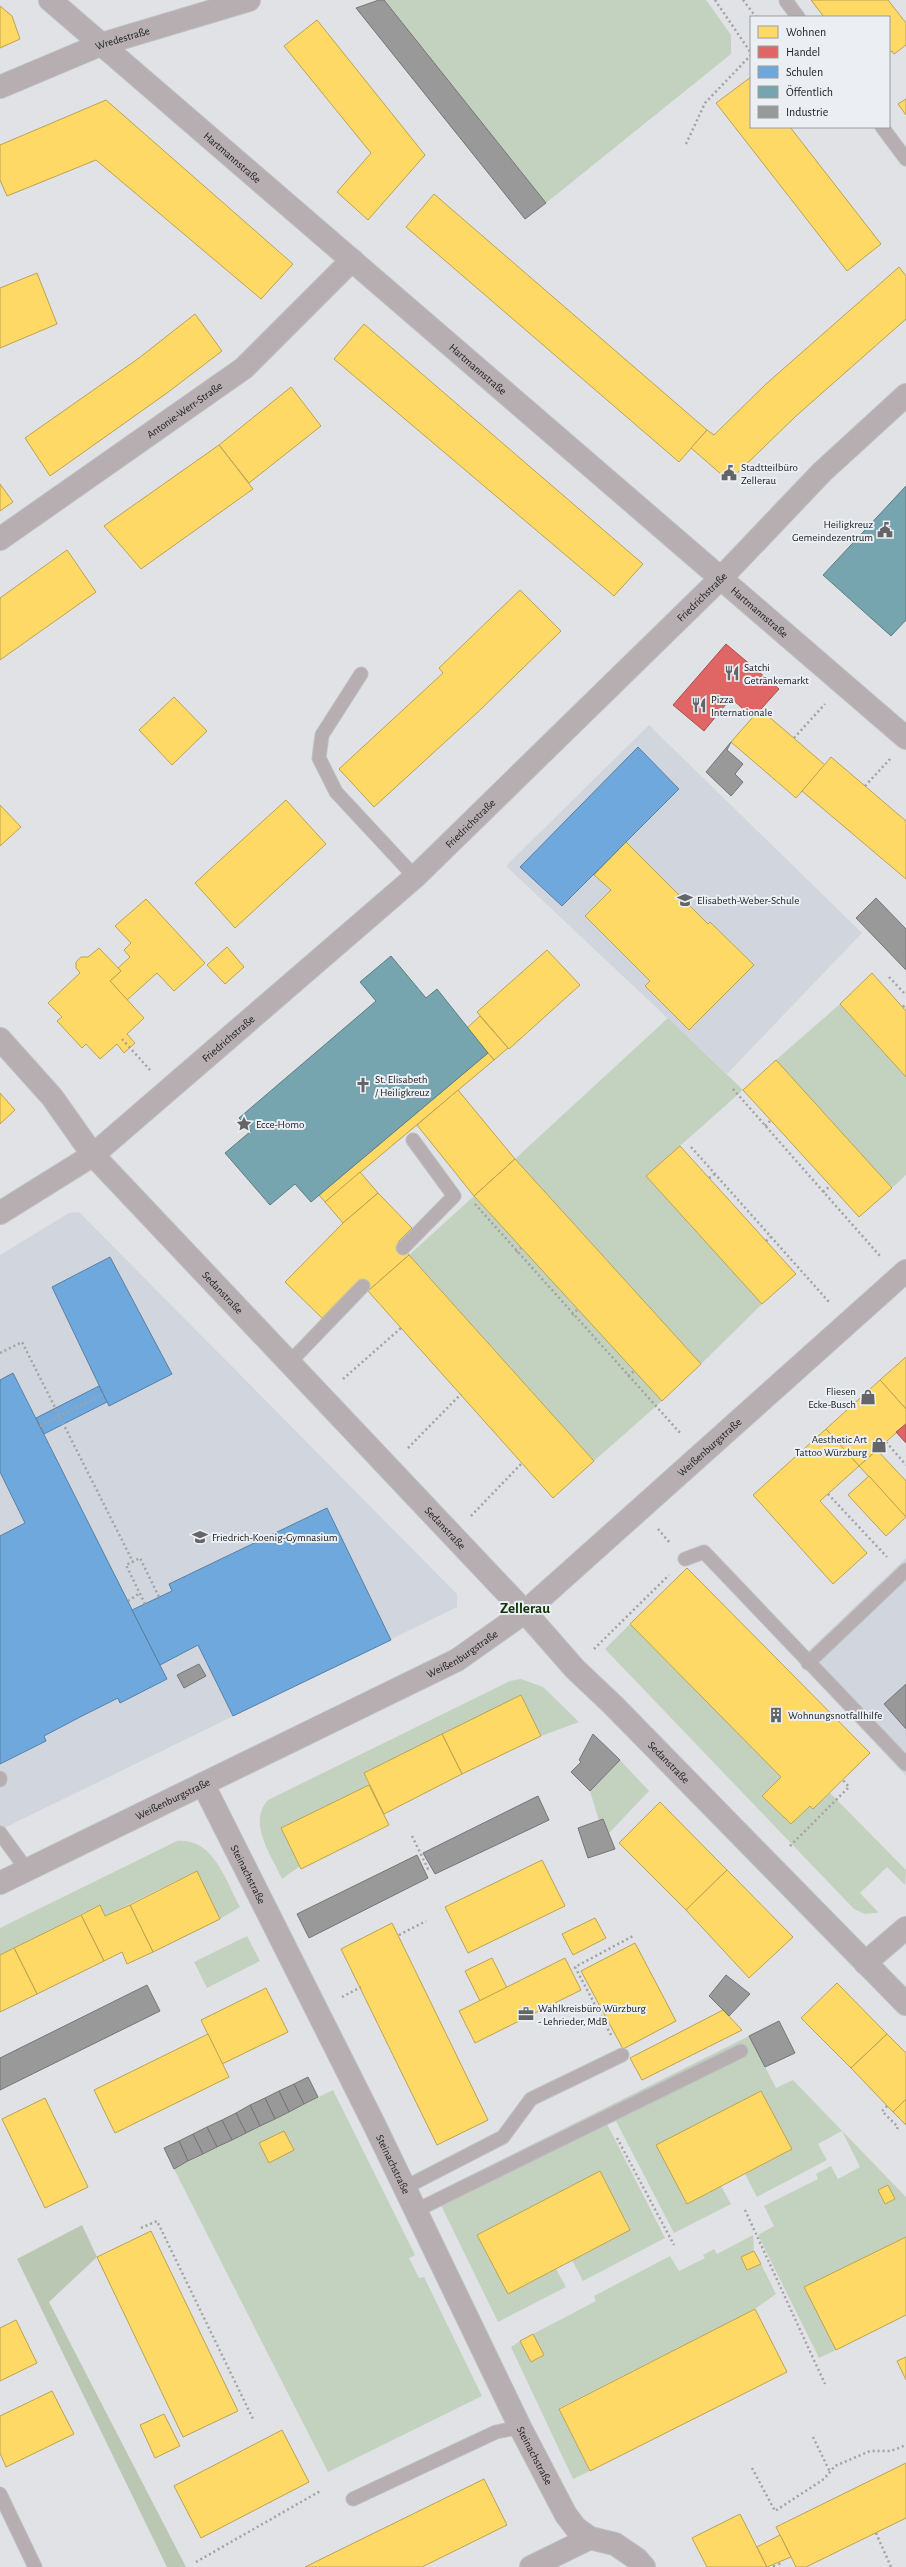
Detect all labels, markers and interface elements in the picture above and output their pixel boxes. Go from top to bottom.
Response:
legend [750,16,890,128]
street label: Wredestraße [94,25,151,52]
text: Wohnen [786,26,826,38]
text: Handel [786,46,820,58]
text: Schulen [786,66,823,78]
text: Öffentlich [786,85,833,98]
text: Industrie [786,106,828,118]
street label: Hartmannstraße [202,130,263,185]
street label: Hartmannstraße [447,341,509,397]
street label: Antonie-Werr-Straße [144,380,224,440]
place label: Stadtteilbüro Zellerau [741,462,798,486]
public building icon: Stadtteilbüro Zellerau [720,464,738,482]
place label: Heiligkreuz Gemeindezentrum [792,519,873,543]
public building icon: Heiligkreuz Gemeindezentrum [876,521,894,539]
street label: Friedrichstraße [675,570,729,623]
street label: Hartmannstraße [729,584,790,639]
place label: Satchi Getränkemarkt [744,662,809,686]
restaurant icon: Satchi Getränkemarkt [723,664,741,682]
place label: Pizza Internationale [711,694,772,718]
restaurant icon: Pizza Internationale [690,696,708,714]
street label: Friedrichstraße [443,797,497,850]
school or university icon: Elisabeth-Weber-Schule [676,891,694,909]
place label: Elisabeth-Weber-Schule [697,895,799,906]
street label: Friedrichstraße [200,1013,256,1064]
place label: St. Elisabeth / Heiligkreuz [375,1074,430,1098]
church icon: St. Elisabeth / Heiligkreuz [354,1076,372,1094]
place icon: Ecce-Homo [235,1115,253,1133]
place label: Ecce-Homo [256,1119,304,1130]
street label: Sedanstraße [200,1269,245,1316]
place label: Fliesen Ecke-Busch [808,1386,856,1410]
shop icon: Fliesen Ecke-Busch [859,1388,877,1406]
street label: Weißenburgstraße [675,1416,743,1478]
place label: Aesthetic Art Tattoo Würzburg [795,1434,868,1458]
shop icon: Aesthetic Art Tattoo Würzburg [870,1436,888,1454]
street label: Sedanstraße [423,1505,468,1551]
school or university icon: Friedrich-Koenig-Gymnasium [191,1528,209,1546]
place label: Friedrich-Koenig-Gymnasium [212,1532,338,1543]
district label: Zellerau [500,1601,550,1616]
street label: Weißenburgstraße [425,1628,500,1680]
building icon: Wohnungsnotfallhilfe [767,1706,785,1724]
place label: Wohnungsnotfallhilfe [788,1710,882,1721]
street label: Sedanstraße [646,1739,692,1785]
street label: Weißenburgstraße [134,1776,212,1822]
street label: Steinachstraße [229,1843,268,1905]
place label: Wahlkreisbüro Würzburg - Lehrieder, MdB [538,2003,647,2027]
office icon: Wahlkreisbüro Würzburg - Lehrieder, MdB [517,2005,535,2023]
street label: Steinachstraße [374,2133,412,2195]
street label: Steinachstraße [515,2424,555,2487]

